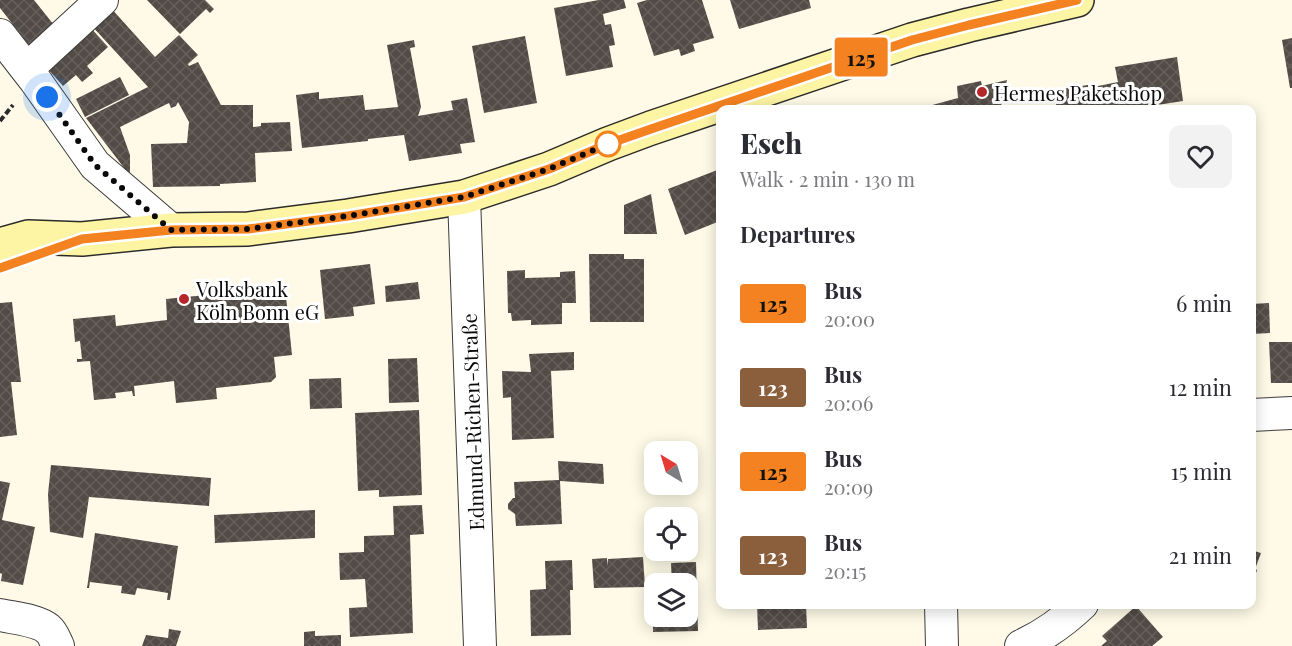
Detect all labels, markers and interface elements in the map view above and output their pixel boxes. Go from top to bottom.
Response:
line badge: 125 [826,38,896,76]
text: 125 [847,43,875,71]
place label: Hermes Paketshop [994,79,1162,106]
your location [32,82,62,112]
marker: Hermes Paketshop [975,85,989,99]
text: Esch [740,124,802,161]
button: heart [1169,125,1232,188]
unlabelled marker [595,131,621,157]
text: Walk · 2 min · 130 m [740,165,915,192]
text: Departures [740,219,855,249]
place label: Volksbank Köln Bonn eG [195,275,319,325]
text: Bus [824,275,862,305]
text: 6 min [1176,288,1232,318]
text: 125 [759,289,787,317]
marker: Volksbank Köln Bonn eG [177,292,191,306]
text: 20:00 [824,305,875,332]
street label: Edmund-Richen-Straße [455,313,489,531]
text: Bus [824,359,862,389]
text: 12 min [1169,372,1232,402]
text: 123 [758,373,788,401]
text: 20:06 [824,389,873,416]
north arrow [644,441,698,495]
map controls [644,441,698,627]
text: Bus [824,443,862,473]
text: 15 min [1171,456,1232,486]
text: 125 [759,457,787,485]
text: 20:09 [824,473,873,500]
button: locate [644,507,698,561]
text: Bus [824,527,862,557]
text: 21 min [1169,540,1232,570]
text: 123 [758,541,788,569]
text: 20:15 [824,557,866,584]
button: layers [644,573,698,627]

